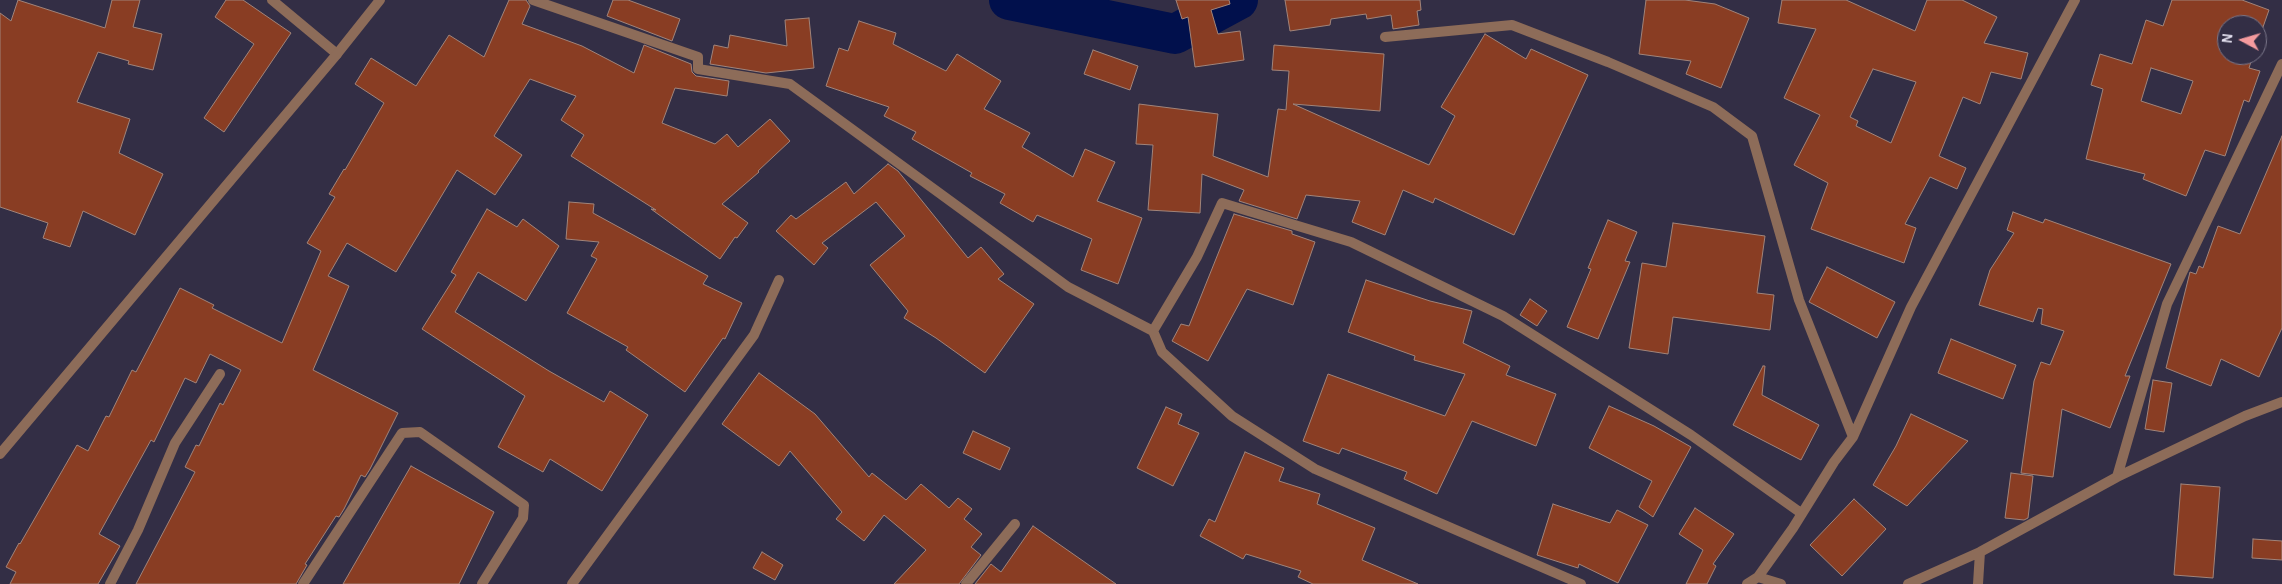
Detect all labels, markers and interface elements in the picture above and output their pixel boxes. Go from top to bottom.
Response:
north arrow [2217,15,2267,65]
text: N [2221,33,2236,44]

